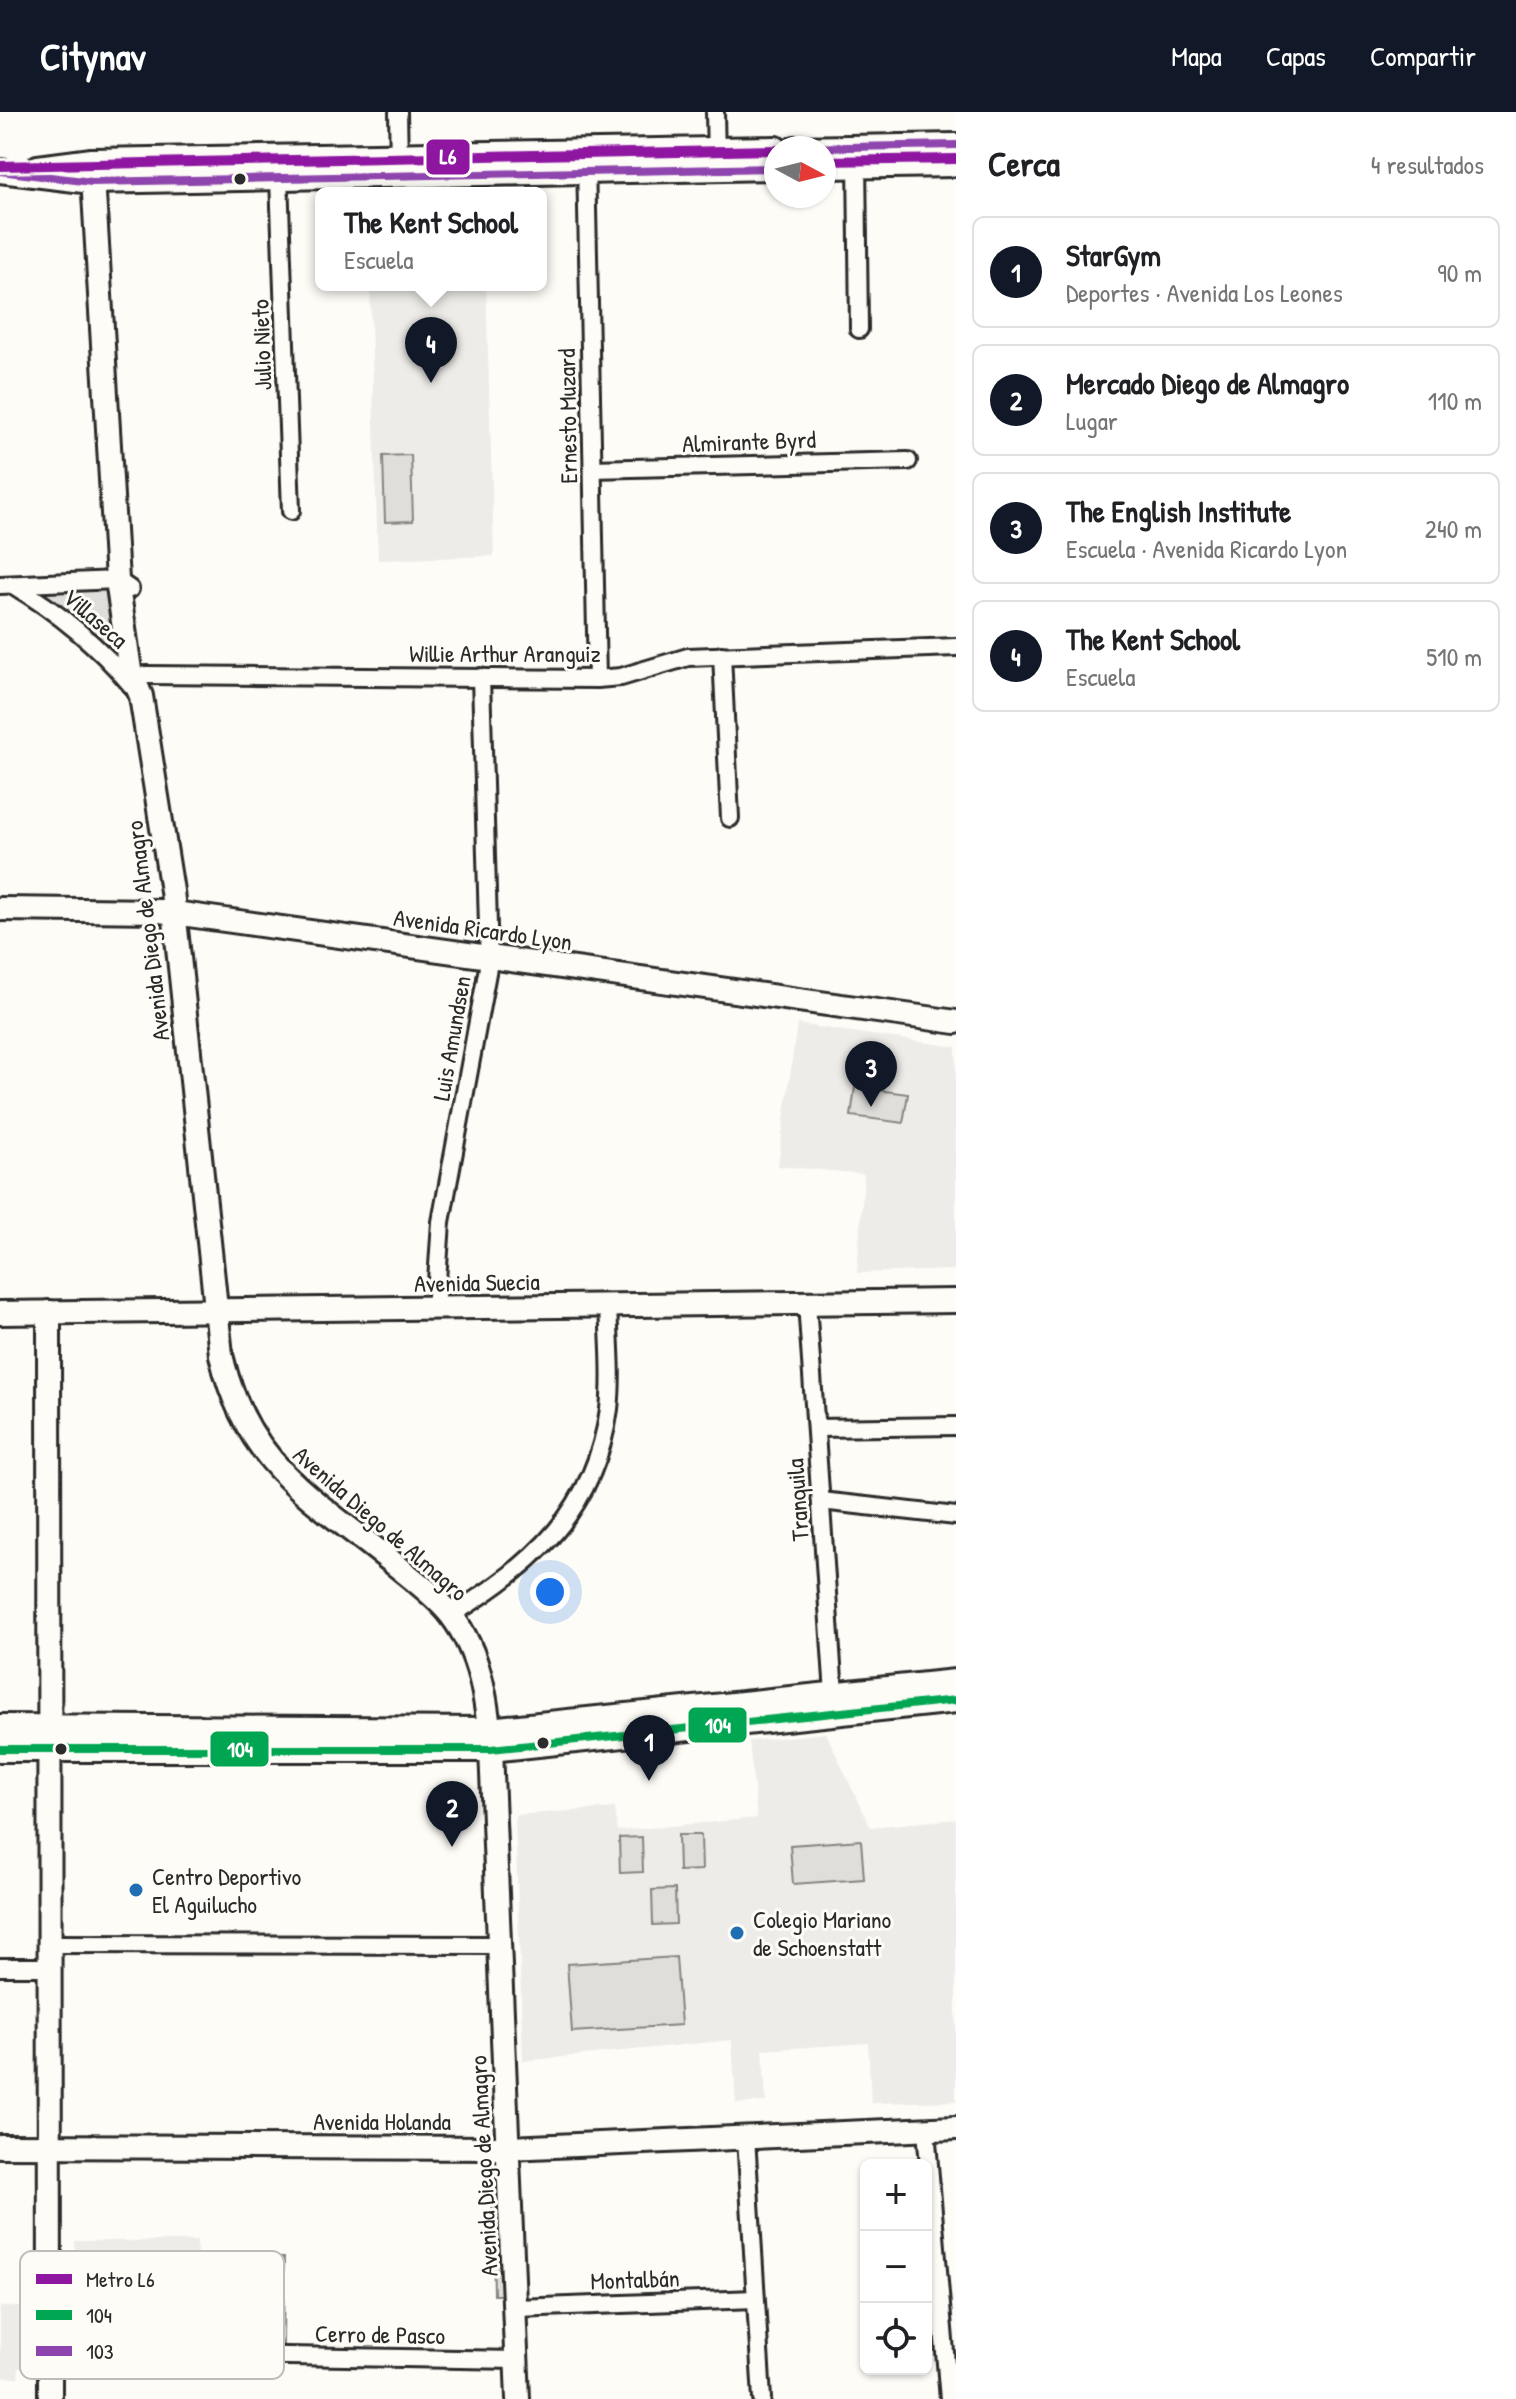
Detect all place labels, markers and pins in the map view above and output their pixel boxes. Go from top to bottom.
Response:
unlabelled marker [232,171,248,187]
pin: 4 [405,317,457,383]
pin: 3 [845,1041,897,1107]
pin: 1 [623,1715,675,1781]
unlabelled marker [535,1735,551,1751]
unlabelled marker [53,1741,69,1757]
pin: 2 [426,1781,478,1847]
place label: Centro Deportivo El Aguilucho [152,1860,302,1920]
marker: Centro Deportivo El Aguilucho [127,1881,145,1899]
place label: Colegio Mariano de Schoenstatt [753,1903,892,1963]
marker: Colegio Mariano de Schoenstatt [728,1924,746,1942]

